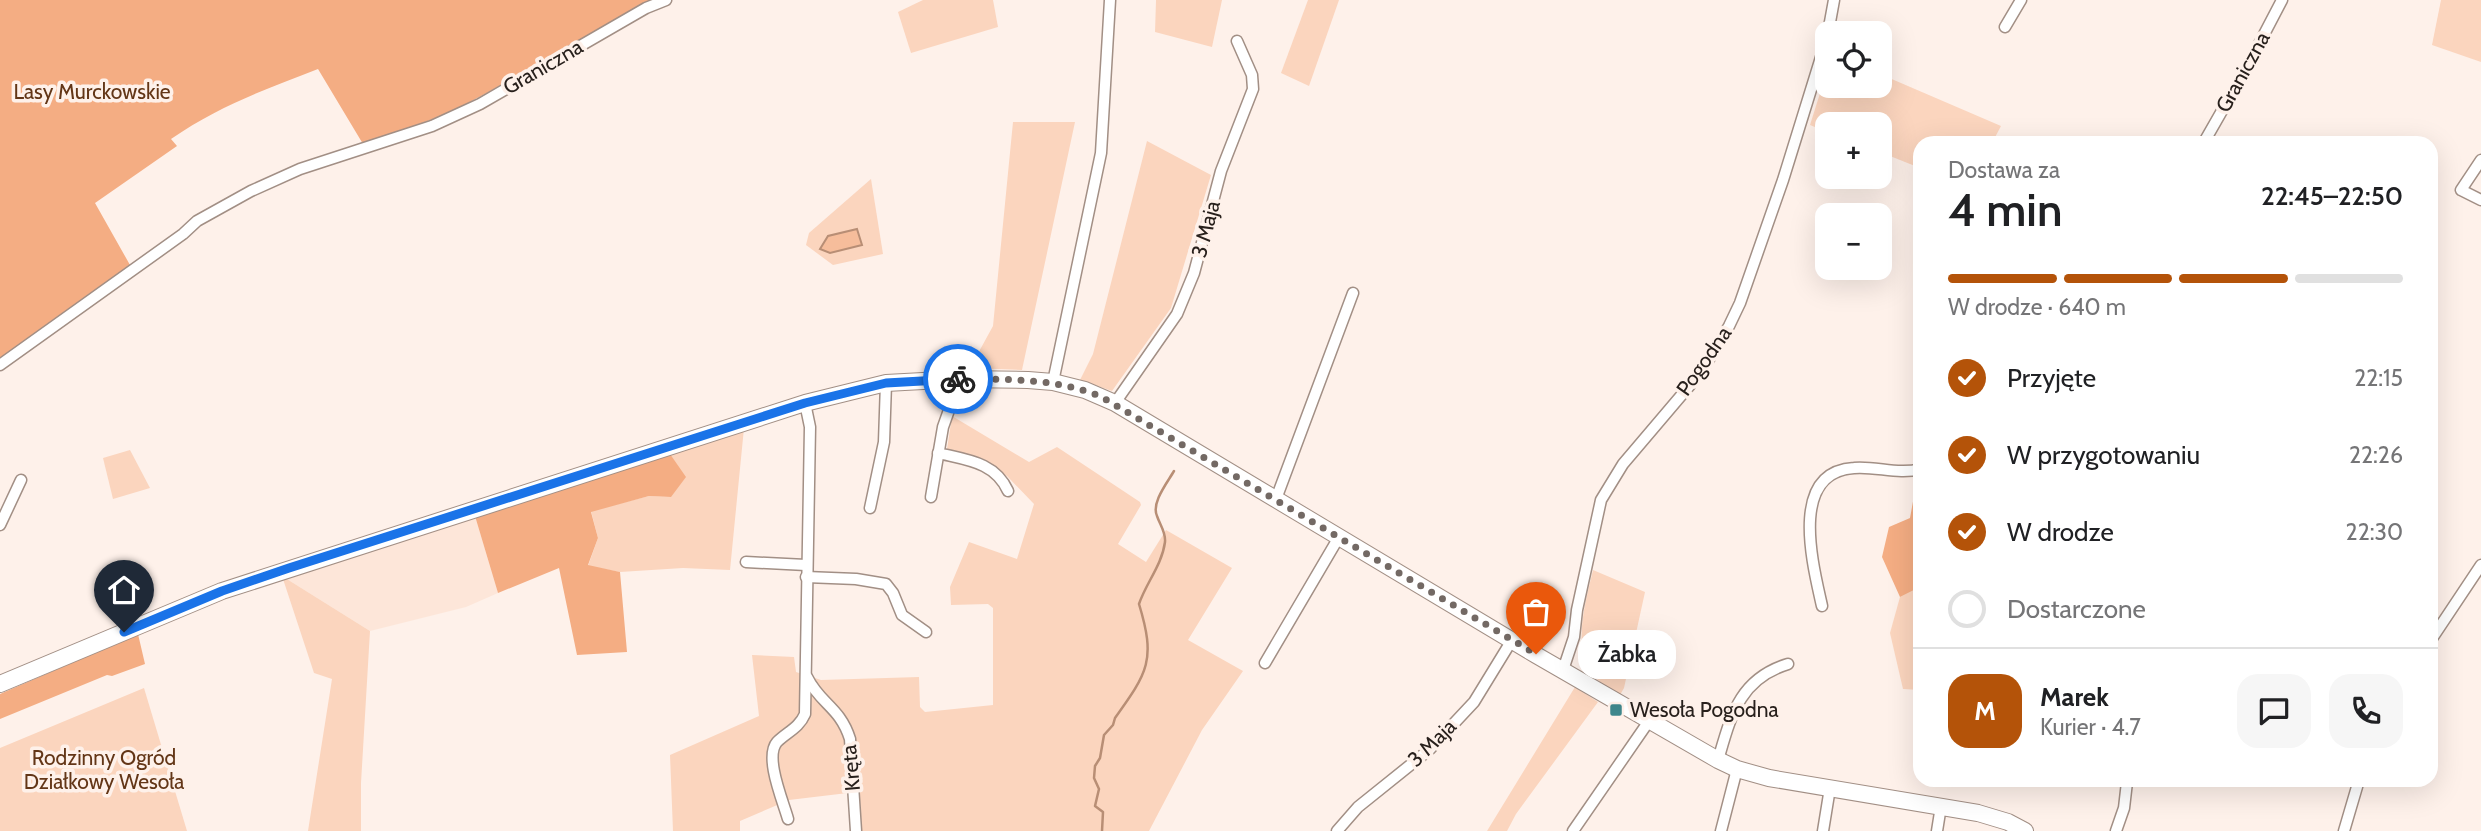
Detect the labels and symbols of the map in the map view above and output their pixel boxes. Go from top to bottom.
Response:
street label: Graniczna [2210,27,2275,116]
street label: Graniczna [498,34,587,99]
park label: Lasy Murckowskie [13,79,171,104]
street label: 3 Maja [1186,198,1226,260]
street label: Pogodna [1671,321,1736,400]
courier [923,344,993,414]
pin [94,560,154,632]
pin [1506,582,1566,654]
callout: Żabka [1578,630,1676,678]
place label: Wesoła Pogodna [1630,697,1779,722]
marker: Wesoła Pogodna [1608,702,1624,718]
street label: 3 Maja [1402,714,1462,772]
street label: Kręta [836,744,865,792]
park label: Rodzinny Ogród Działkowy Wesoła [24,745,184,794]

